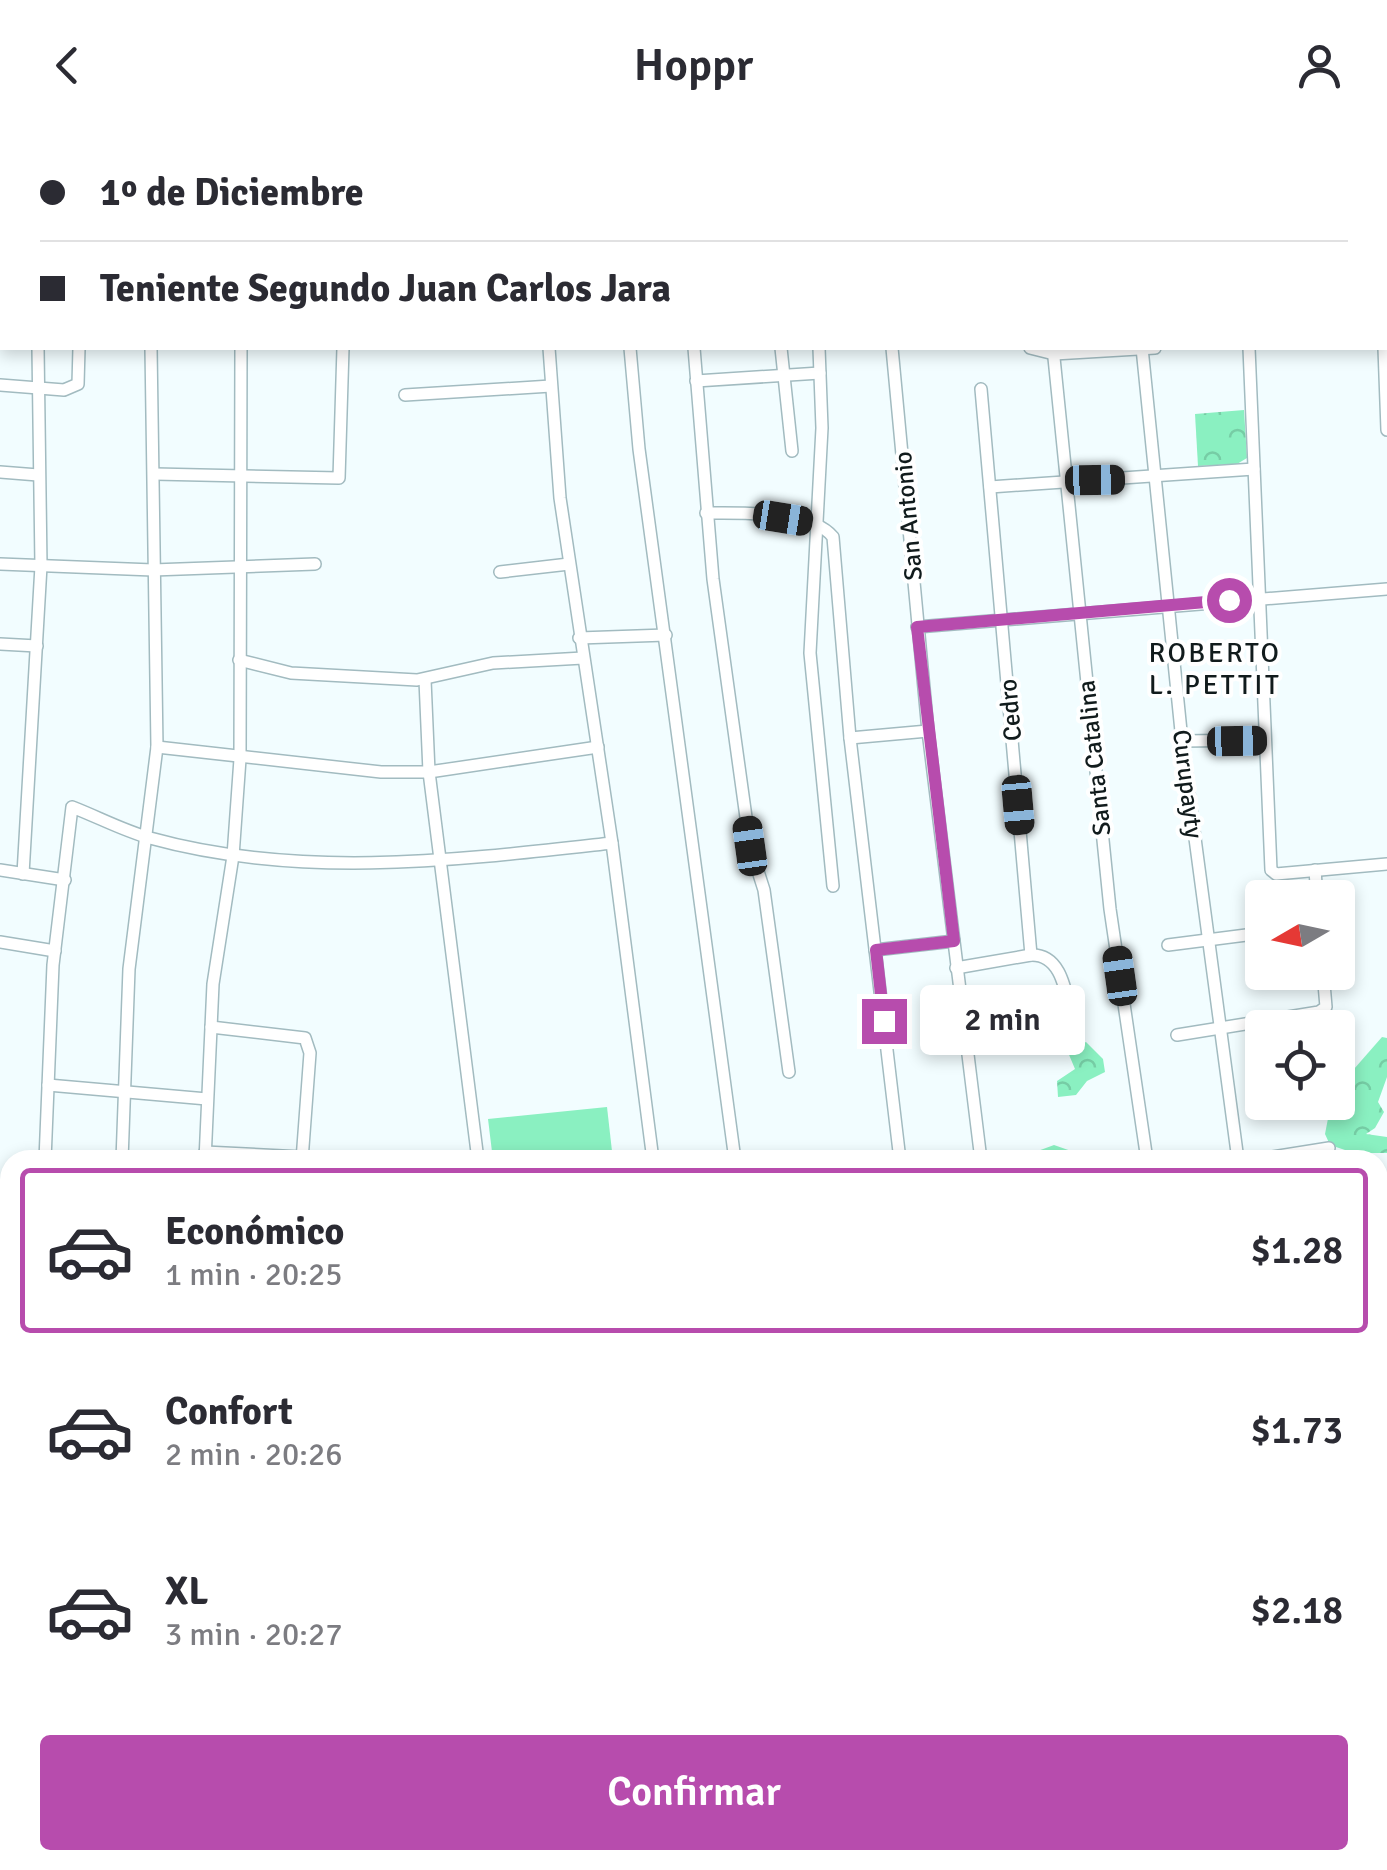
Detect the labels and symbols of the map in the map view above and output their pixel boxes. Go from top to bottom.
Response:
street label: San Antonio [887,450,929,582]
car [1065,464,1125,496]
car [751,498,815,538]
route start [1207,578,1252,623]
district label: ROBERTO L. PETTIT [1149,636,1281,702]
street label: Cedro [992,678,1028,742]
street label: Santa Catalina [1070,679,1118,837]
car [1207,725,1267,757]
street label: Curupayty [1166,728,1210,841]
car [1000,774,1036,836]
car [731,814,769,878]
north arrow [1245,880,1355,990]
car [1101,944,1139,1008]
callout: 2 min [919,986,1084,1056]
route end [862,999,907,1044]

